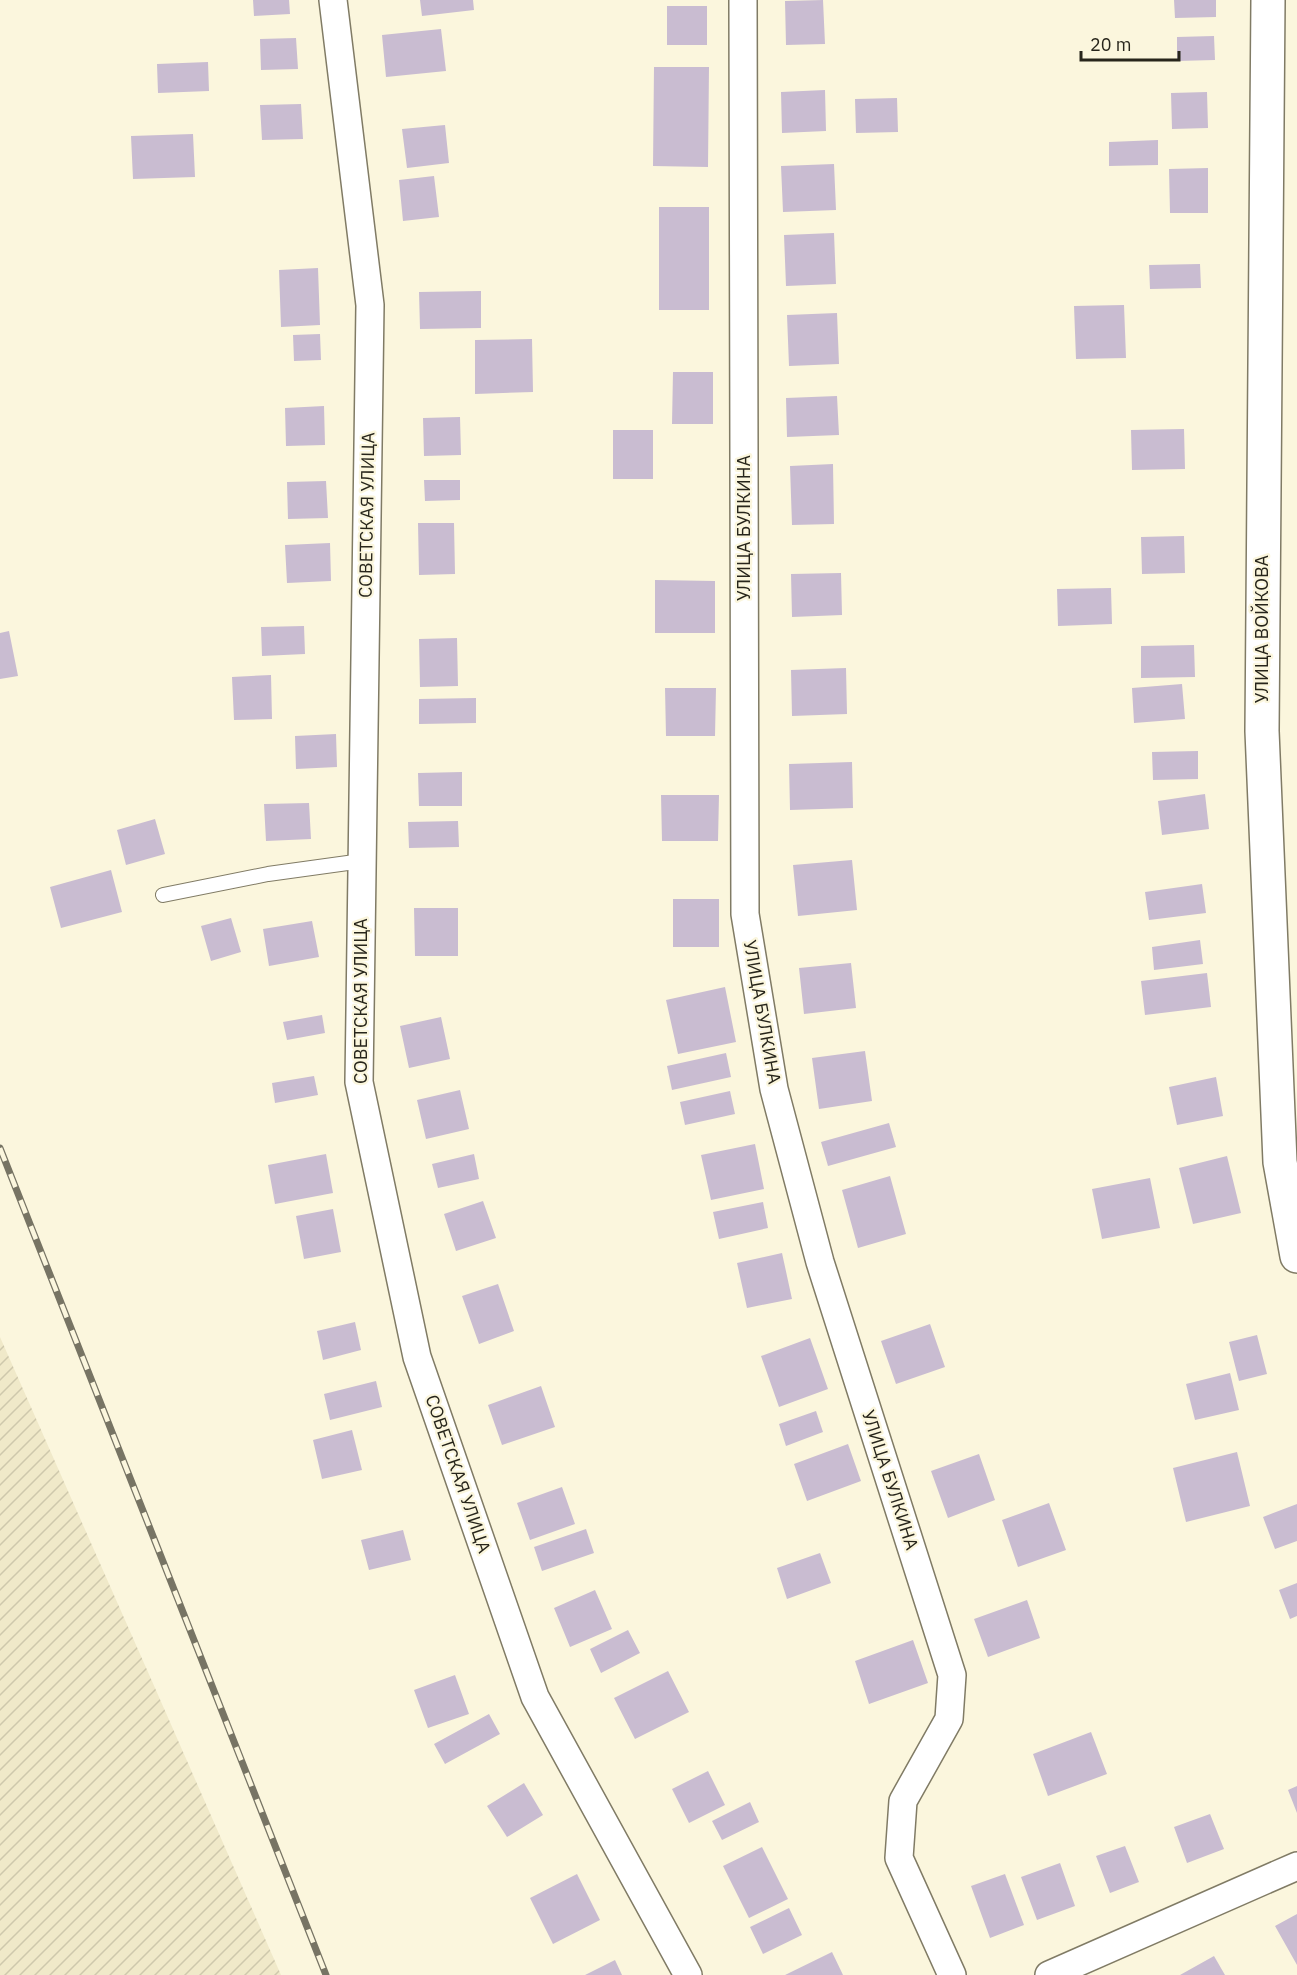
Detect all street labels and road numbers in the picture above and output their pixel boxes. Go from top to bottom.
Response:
street label: СОВЕТСКАЯ УЛИЦА [354,431,379,598]
street label: УЛИЦА БУЛКИНА [732,455,755,601]
street label: УЛИЦА ВОЙКОВА [1250,554,1273,703]
street label: СОВЕТСКАЯ УЛИЦА [349,918,372,1084]
street label: УЛИЦА БУЛКИНА [739,938,787,1086]
street label: СОВЕТСКАЯ УЛИЦА [421,1392,496,1556]
street label: УЛИЦА БУЛКИНА [857,1407,924,1553]

